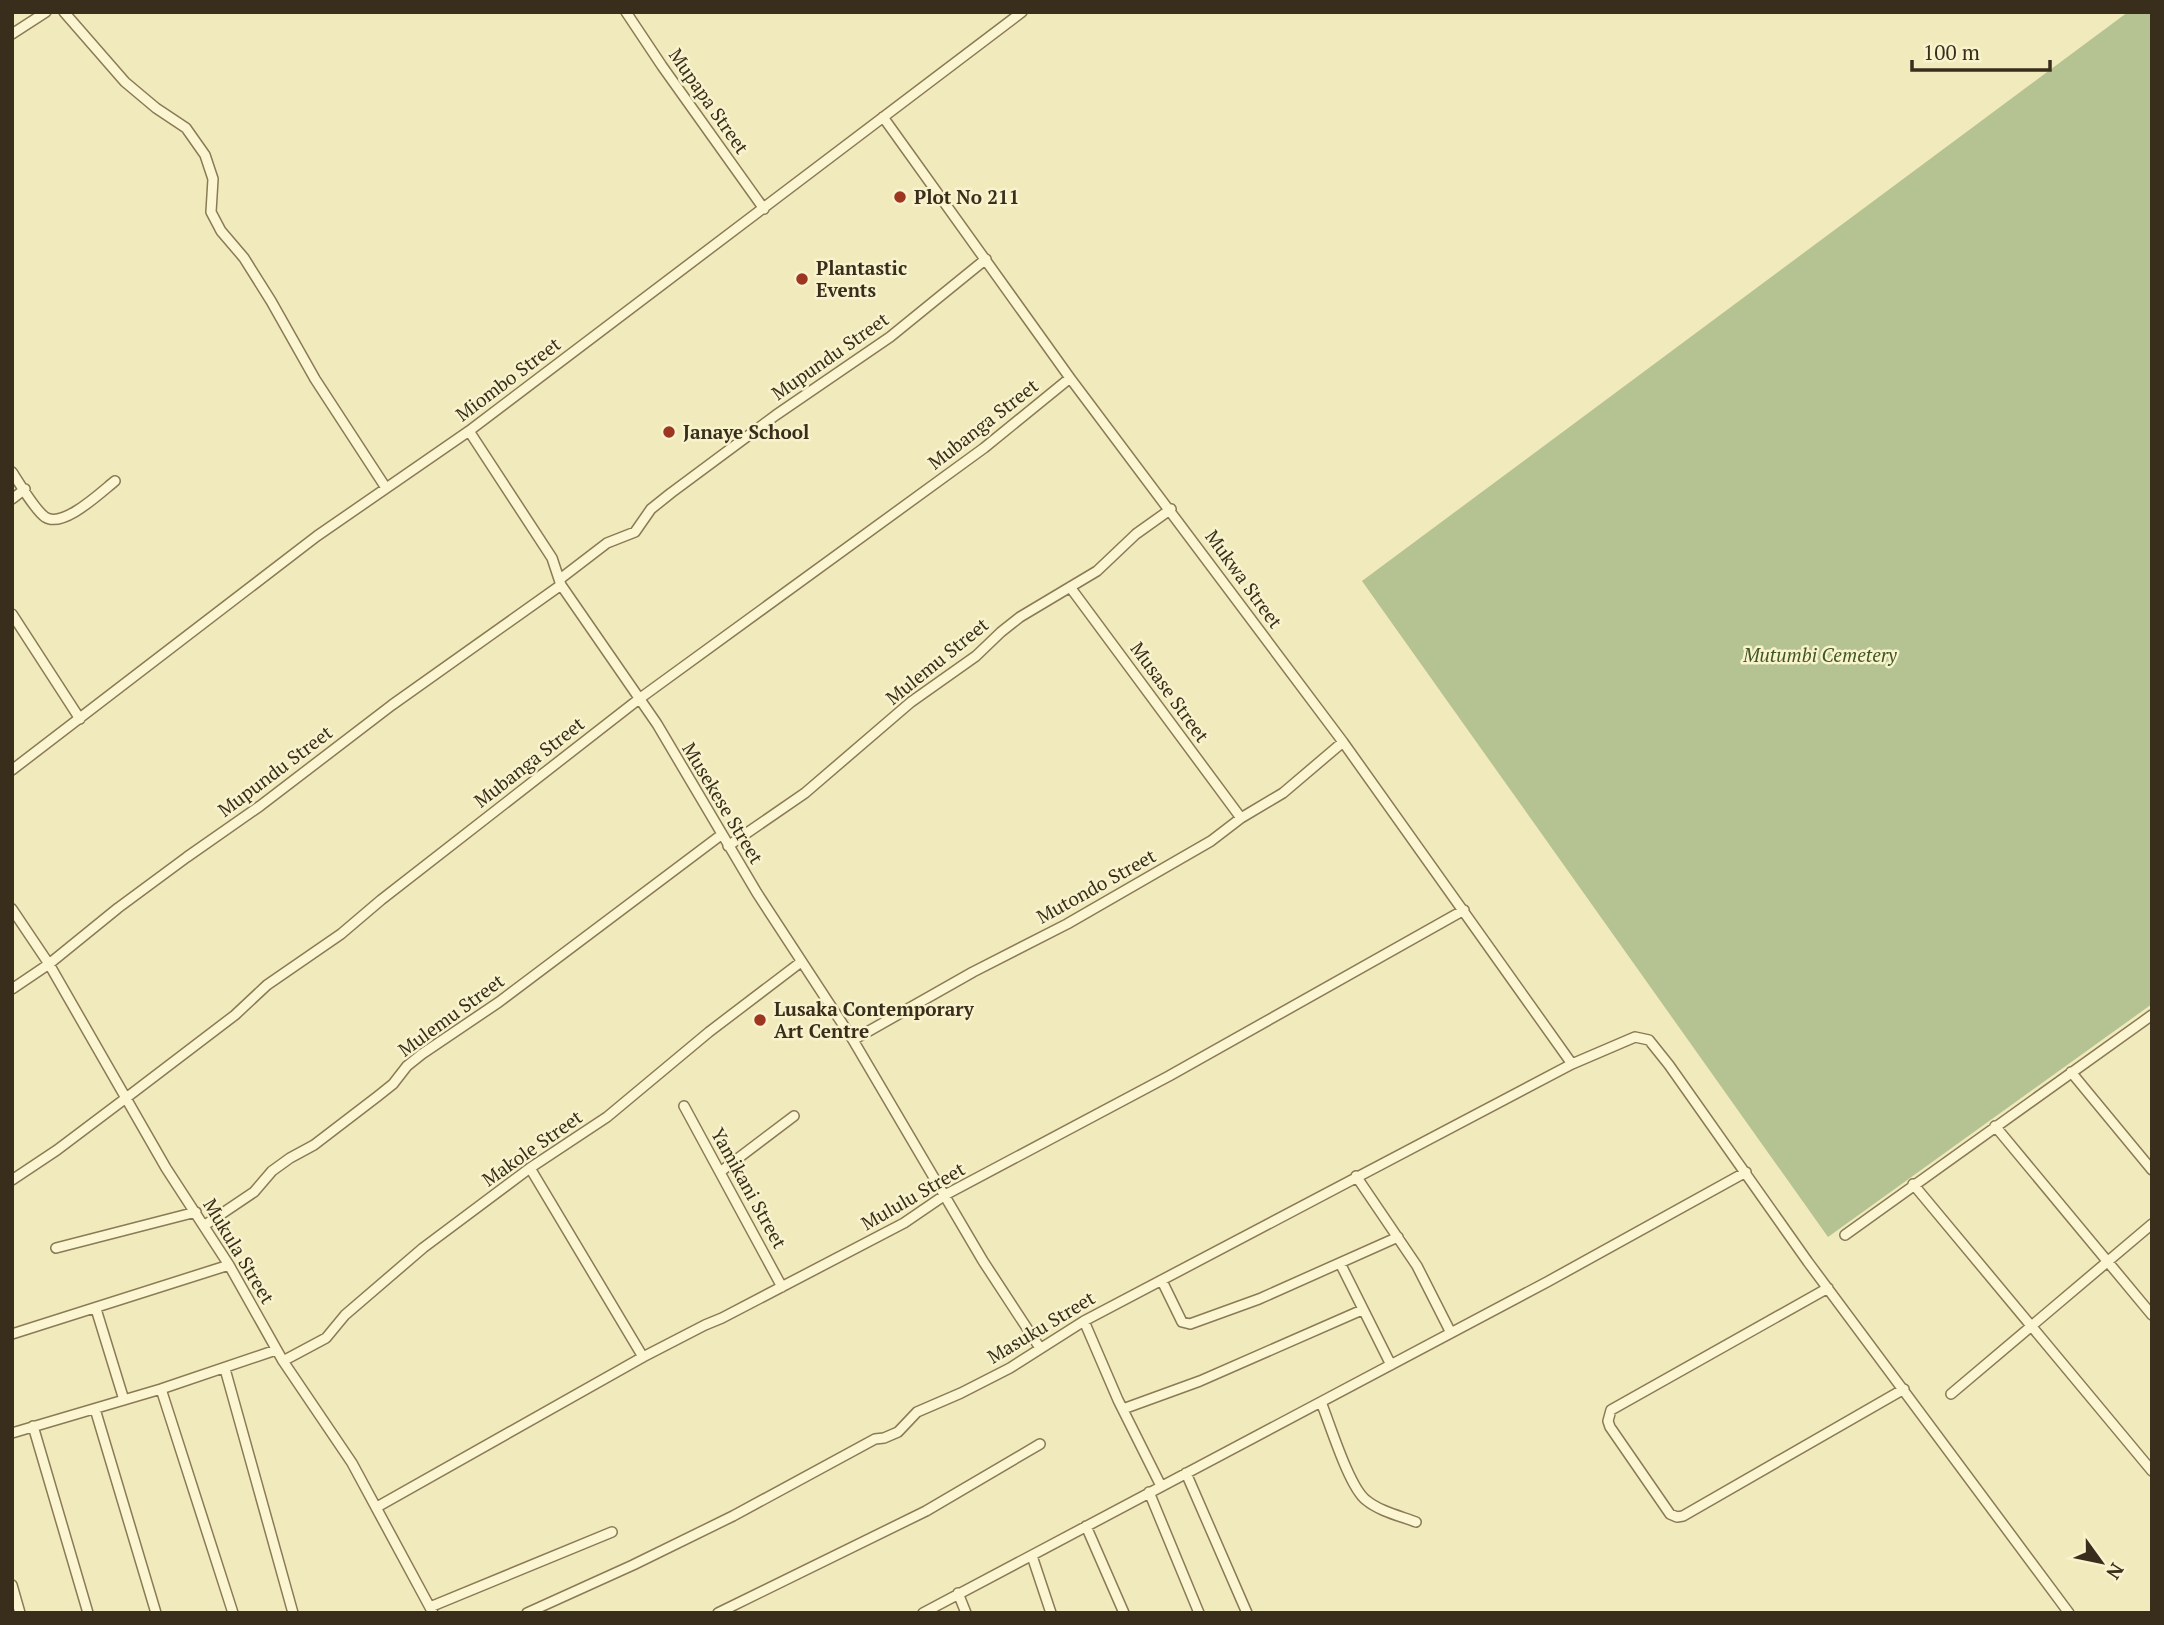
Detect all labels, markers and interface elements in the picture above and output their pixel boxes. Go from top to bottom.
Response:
scale bar [1912,28,2050,72]
text: 100 m [1923,38,1980,66]
street label: Mupapa Street [664,43,755,158]
place label: Plot No 211 [914,184,1019,209]
marker: Plot No 211 [892,189,908,205]
place label: Plantastic Events [816,255,907,302]
marker: Plantastic Events [794,271,810,287]
street label: Mupundu Street [766,306,893,405]
street label: Miombo Street [450,331,565,426]
street label: Mubanga Street [922,373,1043,475]
place label: Janaye School [683,419,809,444]
marker: Janaye School [661,424,677,440]
street label: Mukwa Street [1200,524,1289,633]
street label: Mulemu Street [880,611,993,710]
street label: Musase Street [1126,637,1215,747]
park label: Mutumbi Cemetery [1742,642,1898,667]
street label: Mubanga Street [468,711,589,813]
street label: Mupundu Street [212,719,337,822]
street label: Musekese Street [677,737,770,868]
street label: Mutondo Street [1032,842,1160,929]
street label: Mulemu Street [393,968,509,1062]
place label: Lusaka Contemporary Art Centre [774,996,975,1043]
marker: Lusaka Contemporary Art Centre [752,1012,768,1028]
street label: Makole Street [477,1104,587,1191]
street label: Yamikani Street [706,1123,793,1252]
street label: Mululu Street [856,1156,969,1235]
street label: Mukula Street [198,1193,281,1308]
street label: Masuku Street [982,1285,1099,1369]
north arrow [2066,1527,2136,1597]
text: N [2101,1559,2130,1585]

